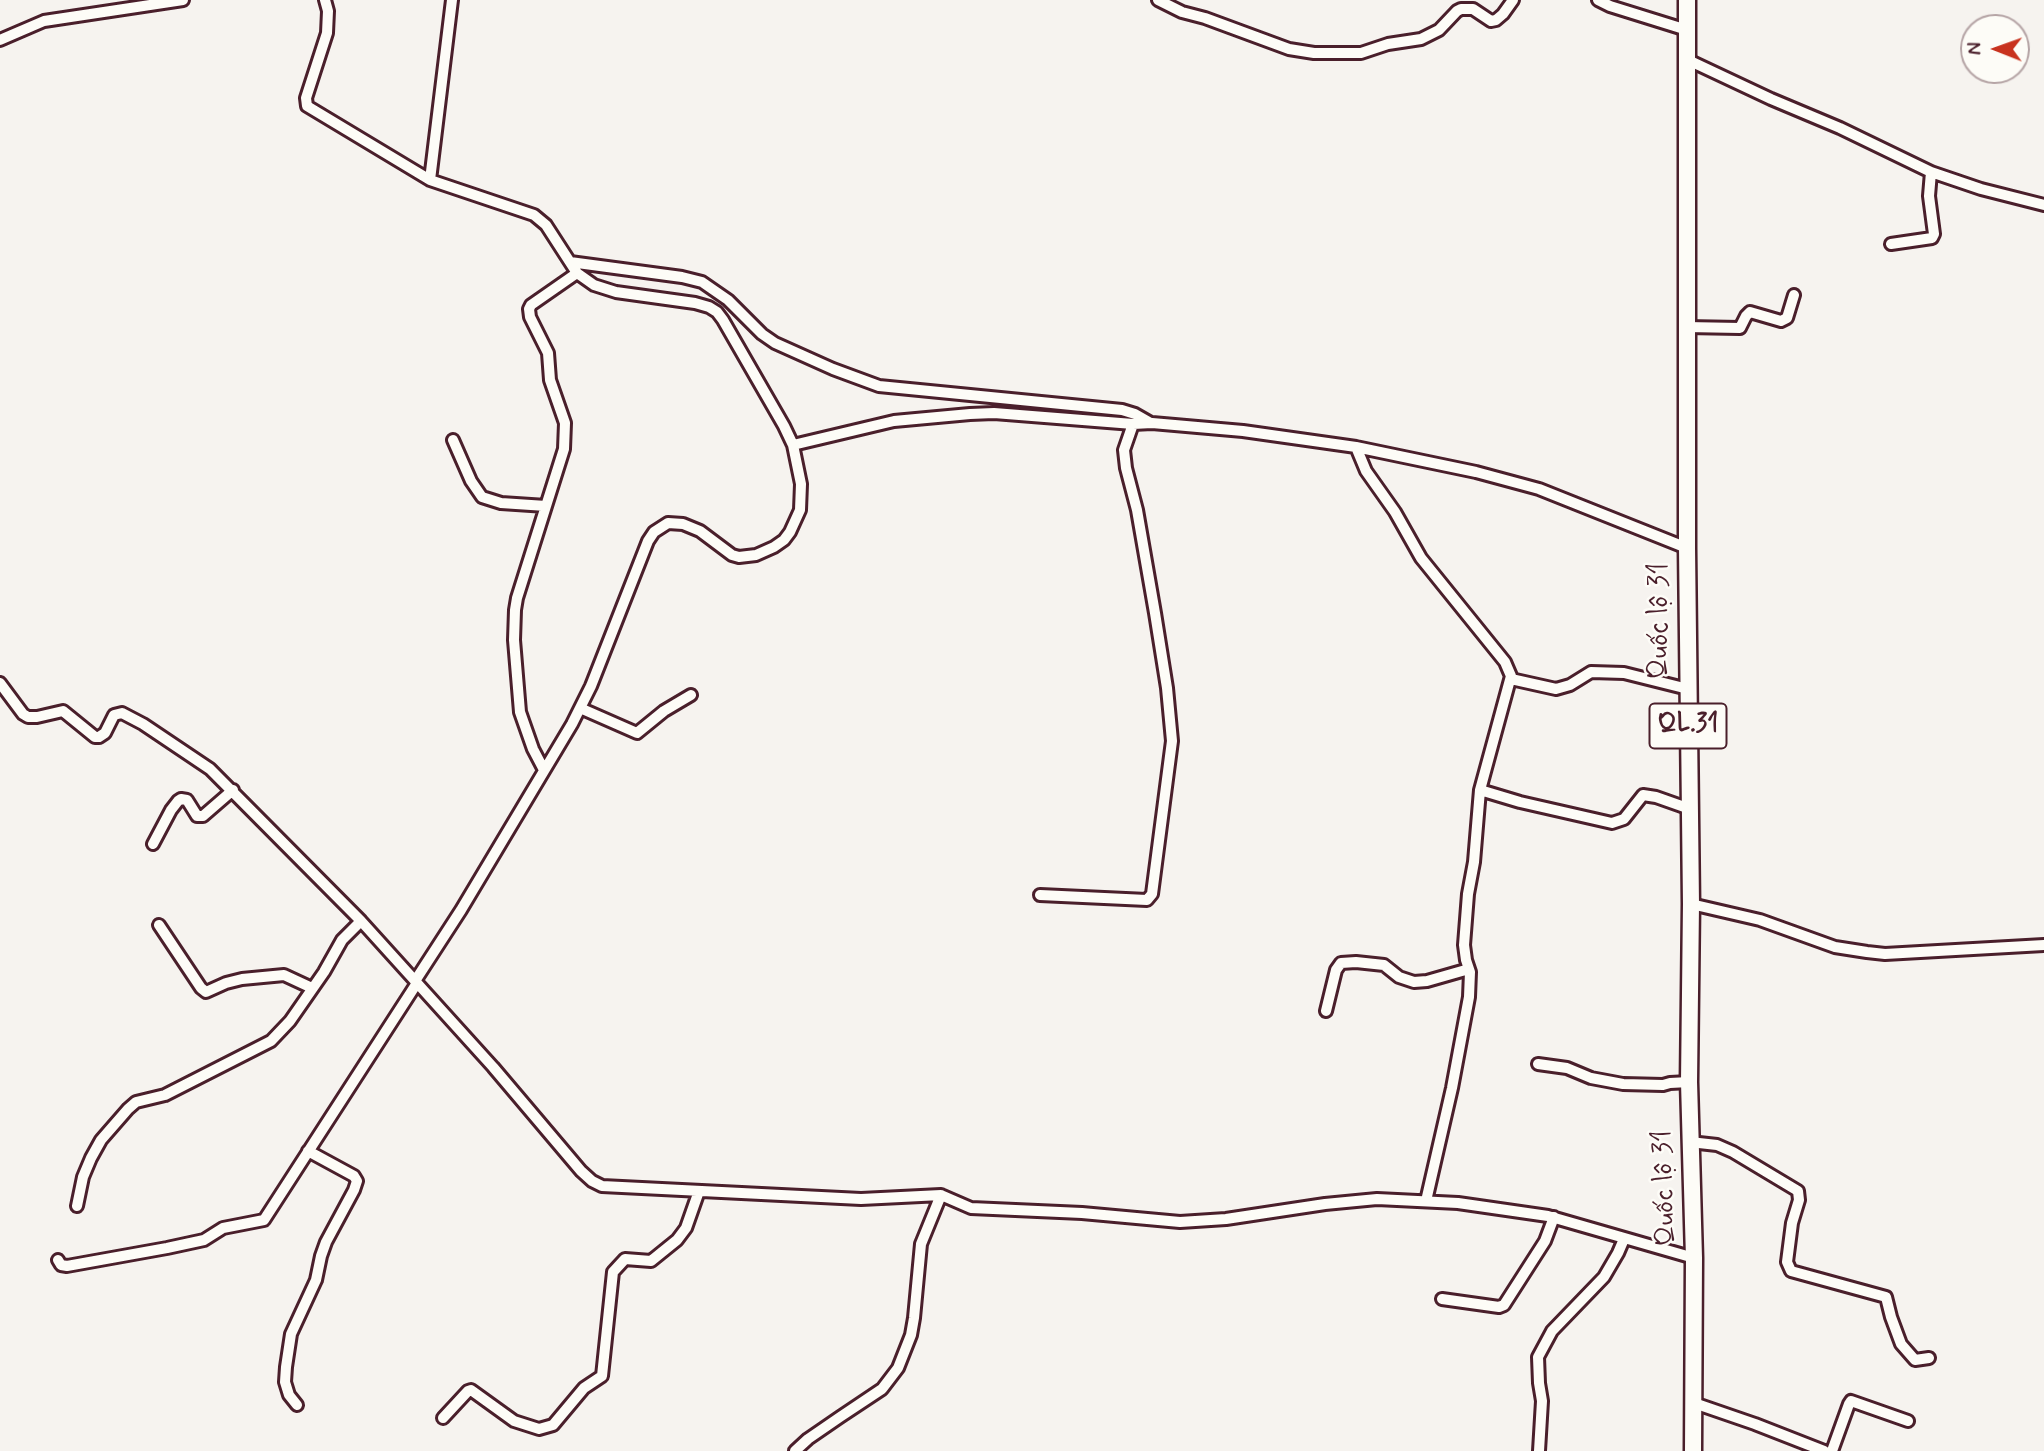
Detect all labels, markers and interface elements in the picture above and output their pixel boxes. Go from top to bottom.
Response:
north arrow [1960,14,2030,84]
text: N [1963,42,1988,55]
street label: Quốc lộ 31 [1644,563,1678,679]
road number: QL.31 [1650,704,1726,748]
street label: Quốc lộ 31 [1647,1129,1685,1247]

